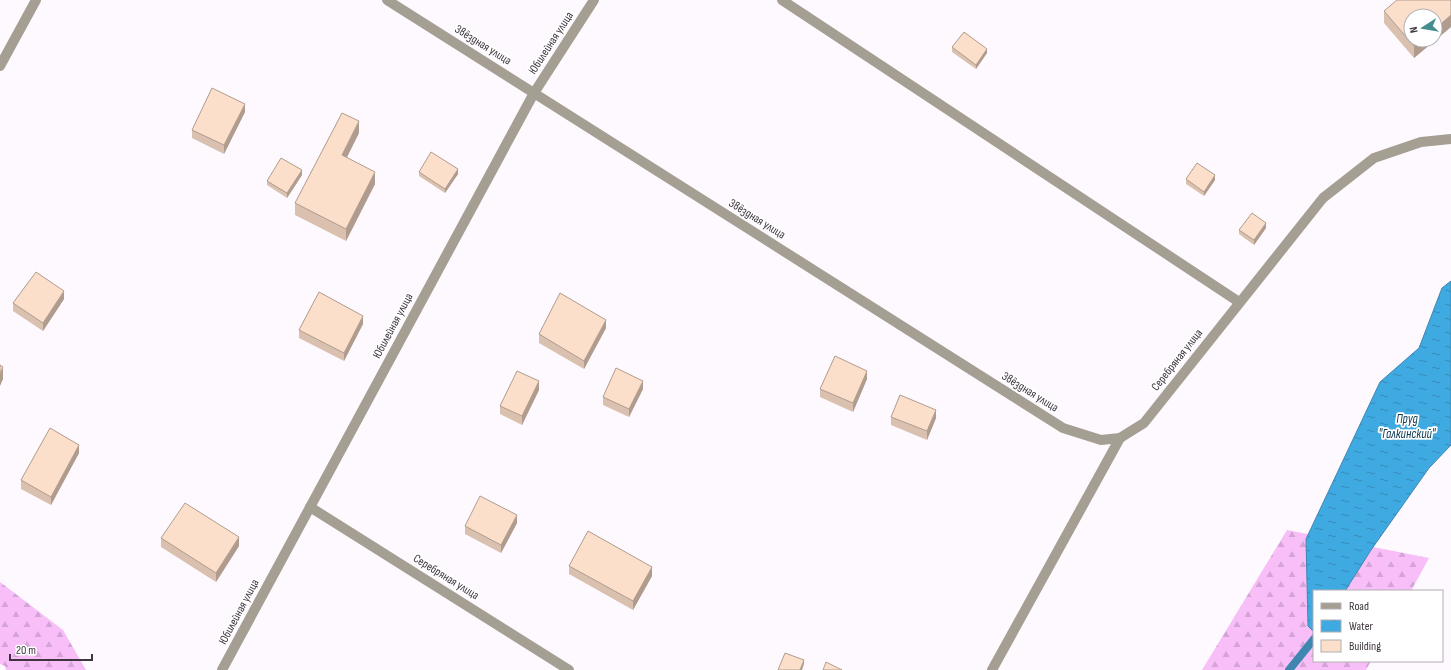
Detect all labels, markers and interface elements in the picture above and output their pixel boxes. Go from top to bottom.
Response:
north arrow [1403,8,1443,48]
street label: Юбилейная улица [525,9,577,77]
street label: Звёздная улица [452,22,514,69]
text: N [1407,26,1421,34]
street label: Звёздная улица [726,196,788,243]
street label: Юбилейная улица [370,290,417,361]
street label: Серебряная улица [1148,326,1206,394]
street label: Звёздная улица [999,369,1061,416]
water label: Пруд "Галкинский" [1379,411,1437,442]
street label: Серебряная улица [410,551,482,603]
street label: Юбилейная улица [216,576,263,647]
legend [1313,590,1443,662]
text: Road [1349,599,1369,614]
text: Water [1349,619,1373,634]
scale bar [10,636,92,662]
text: Building [1349,639,1381,654]
text: 20 m [16,643,36,658]

